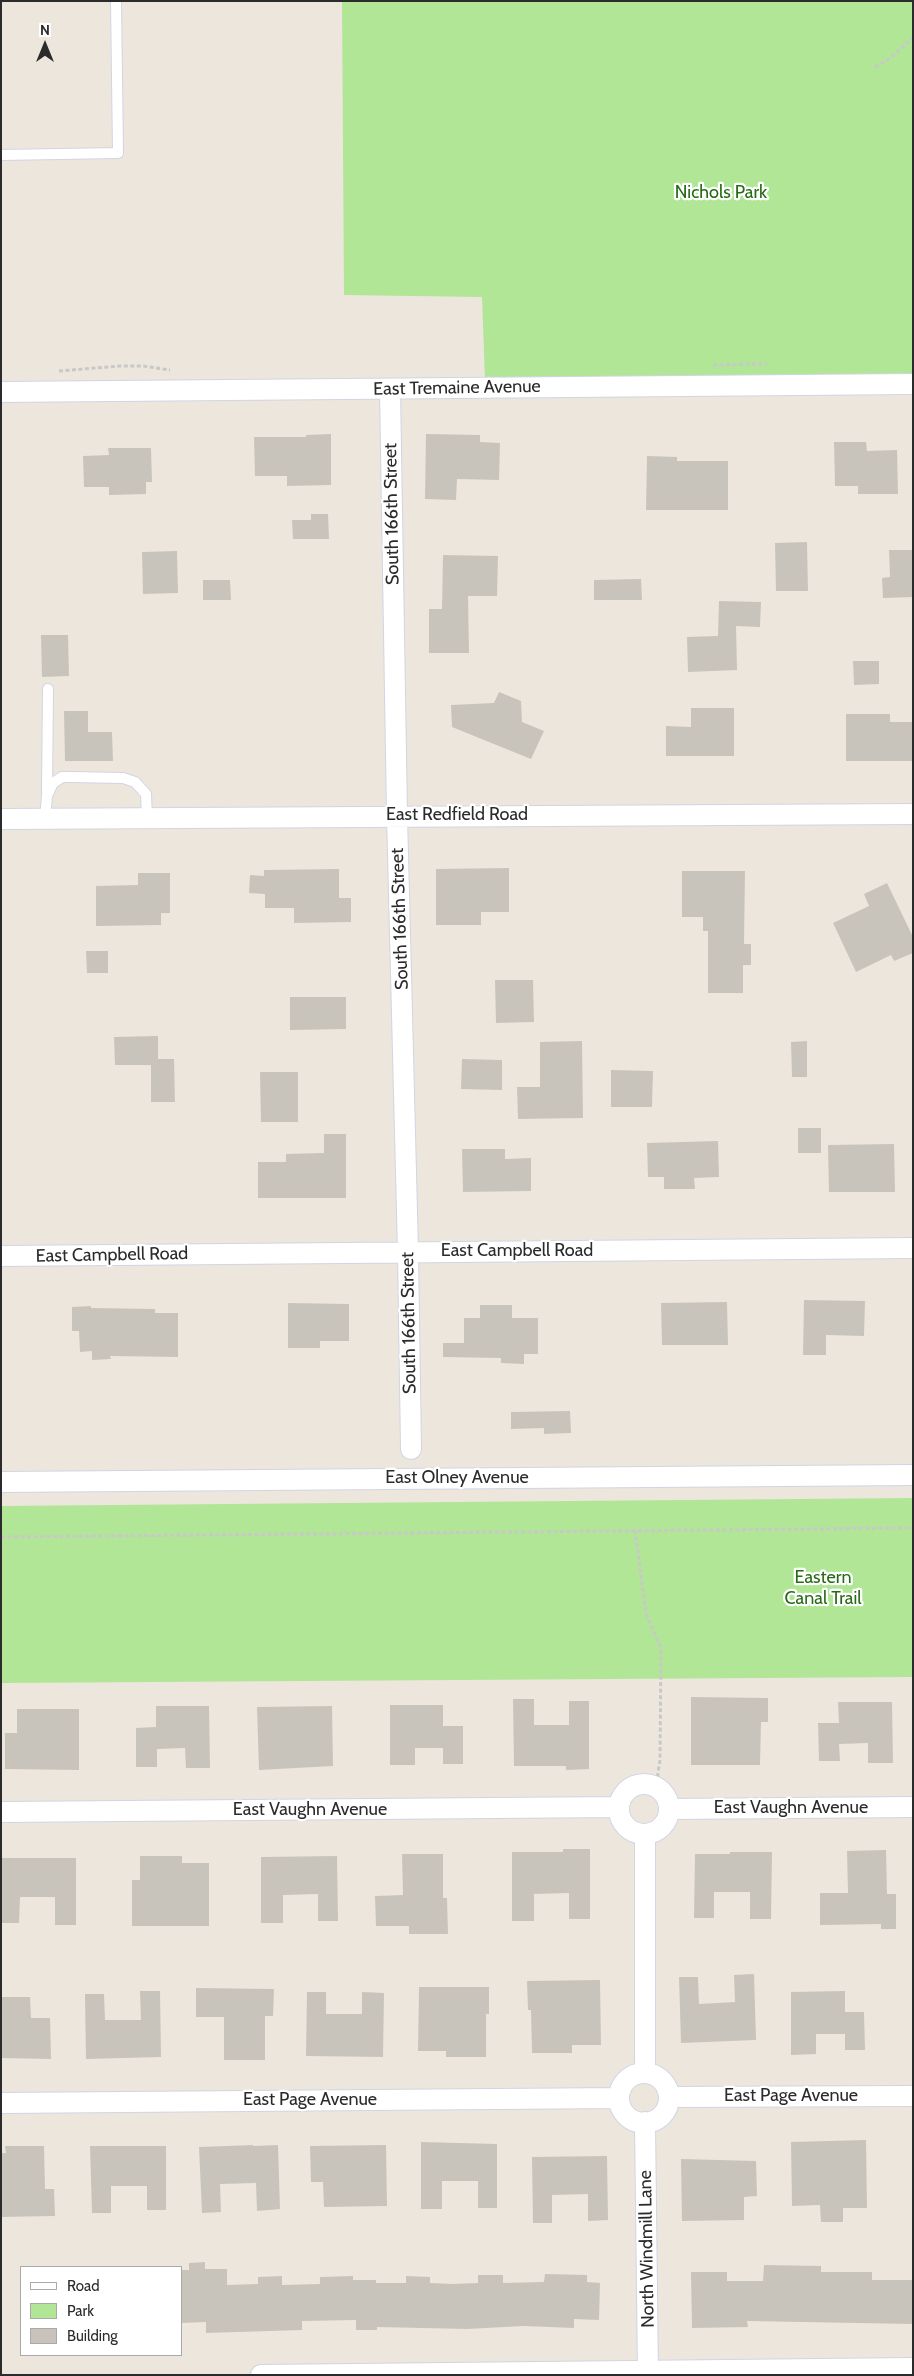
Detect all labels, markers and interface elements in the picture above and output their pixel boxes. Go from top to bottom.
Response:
north arrow [20,20,70,70]
text: N [40,21,50,39]
park label: Nichols Park [675,182,767,204]
street label: East Tremaine Avenue [373,376,541,400]
street label: South 166th Street [380,443,404,585]
street label: East Redfield Road [386,804,528,826]
street label: South 166th Street [387,848,413,990]
street label: East Campbell Road [441,1240,593,1262]
street label: East Campbell Road [36,1243,188,1267]
street label: South 166th Street [397,1252,421,1394]
street label: East Olney Avenue [385,1467,529,1489]
park label: Eastern Canal Trail [784,1567,862,1610]
street label: East Vaughn Avenue [714,1797,868,1819]
street label: East Vaughn Avenue [233,1799,387,1821]
street label: East Page Avenue [724,2085,858,2107]
street label: East Page Avenue [243,2089,377,2111]
street label: North Windmill Lane [635,2170,659,2328]
legend [20,2266,182,2356]
text: Road [67,2277,100,2295]
text: Park [67,2302,94,2320]
text: Building [67,2327,118,2345]

